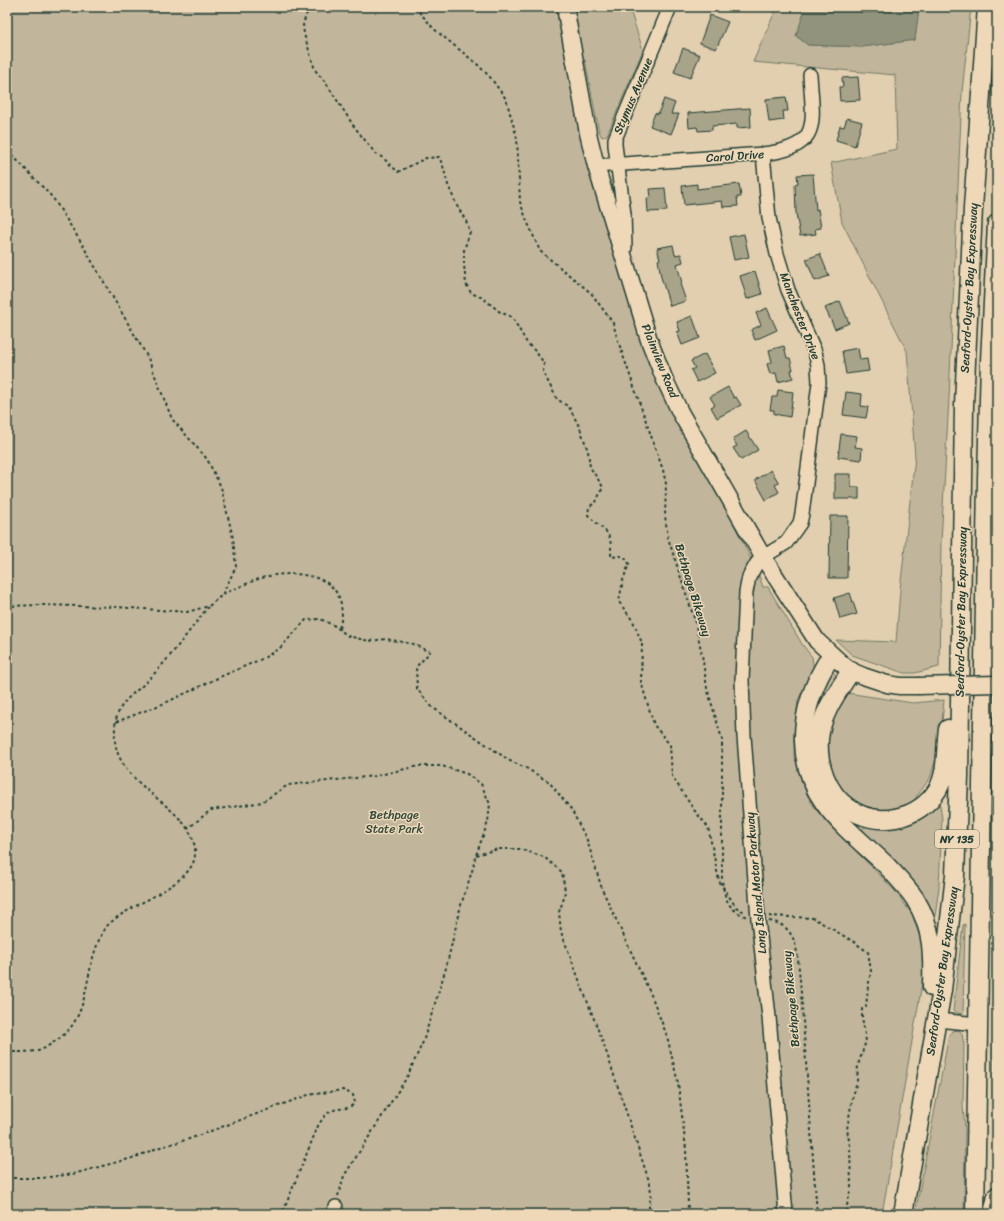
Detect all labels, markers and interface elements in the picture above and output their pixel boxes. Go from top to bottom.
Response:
street label: Stymus Avenue [607,54,659,138]
street label: Carol Drive [705,143,765,169]
street label: Seaford-Oyster Bay Expressway [954,201,984,374]
street label: Manchester Drive [773,269,827,363]
street label: Plainview Road [635,320,685,402]
street label: Seaford-Oyster Bay Expressway [949,526,974,697]
street label: Bethpage Bikeway [668,541,718,640]
park label: Bethpage State Park [365,804,423,840]
street label: Long Island Motor Parkway [739,810,773,955]
road number: NY 135 [935,830,979,848]
street label: Seaford-Oyster Bay Expressway [919,884,965,1057]
street label: Bethpage Bikeway [776,949,806,1048]

